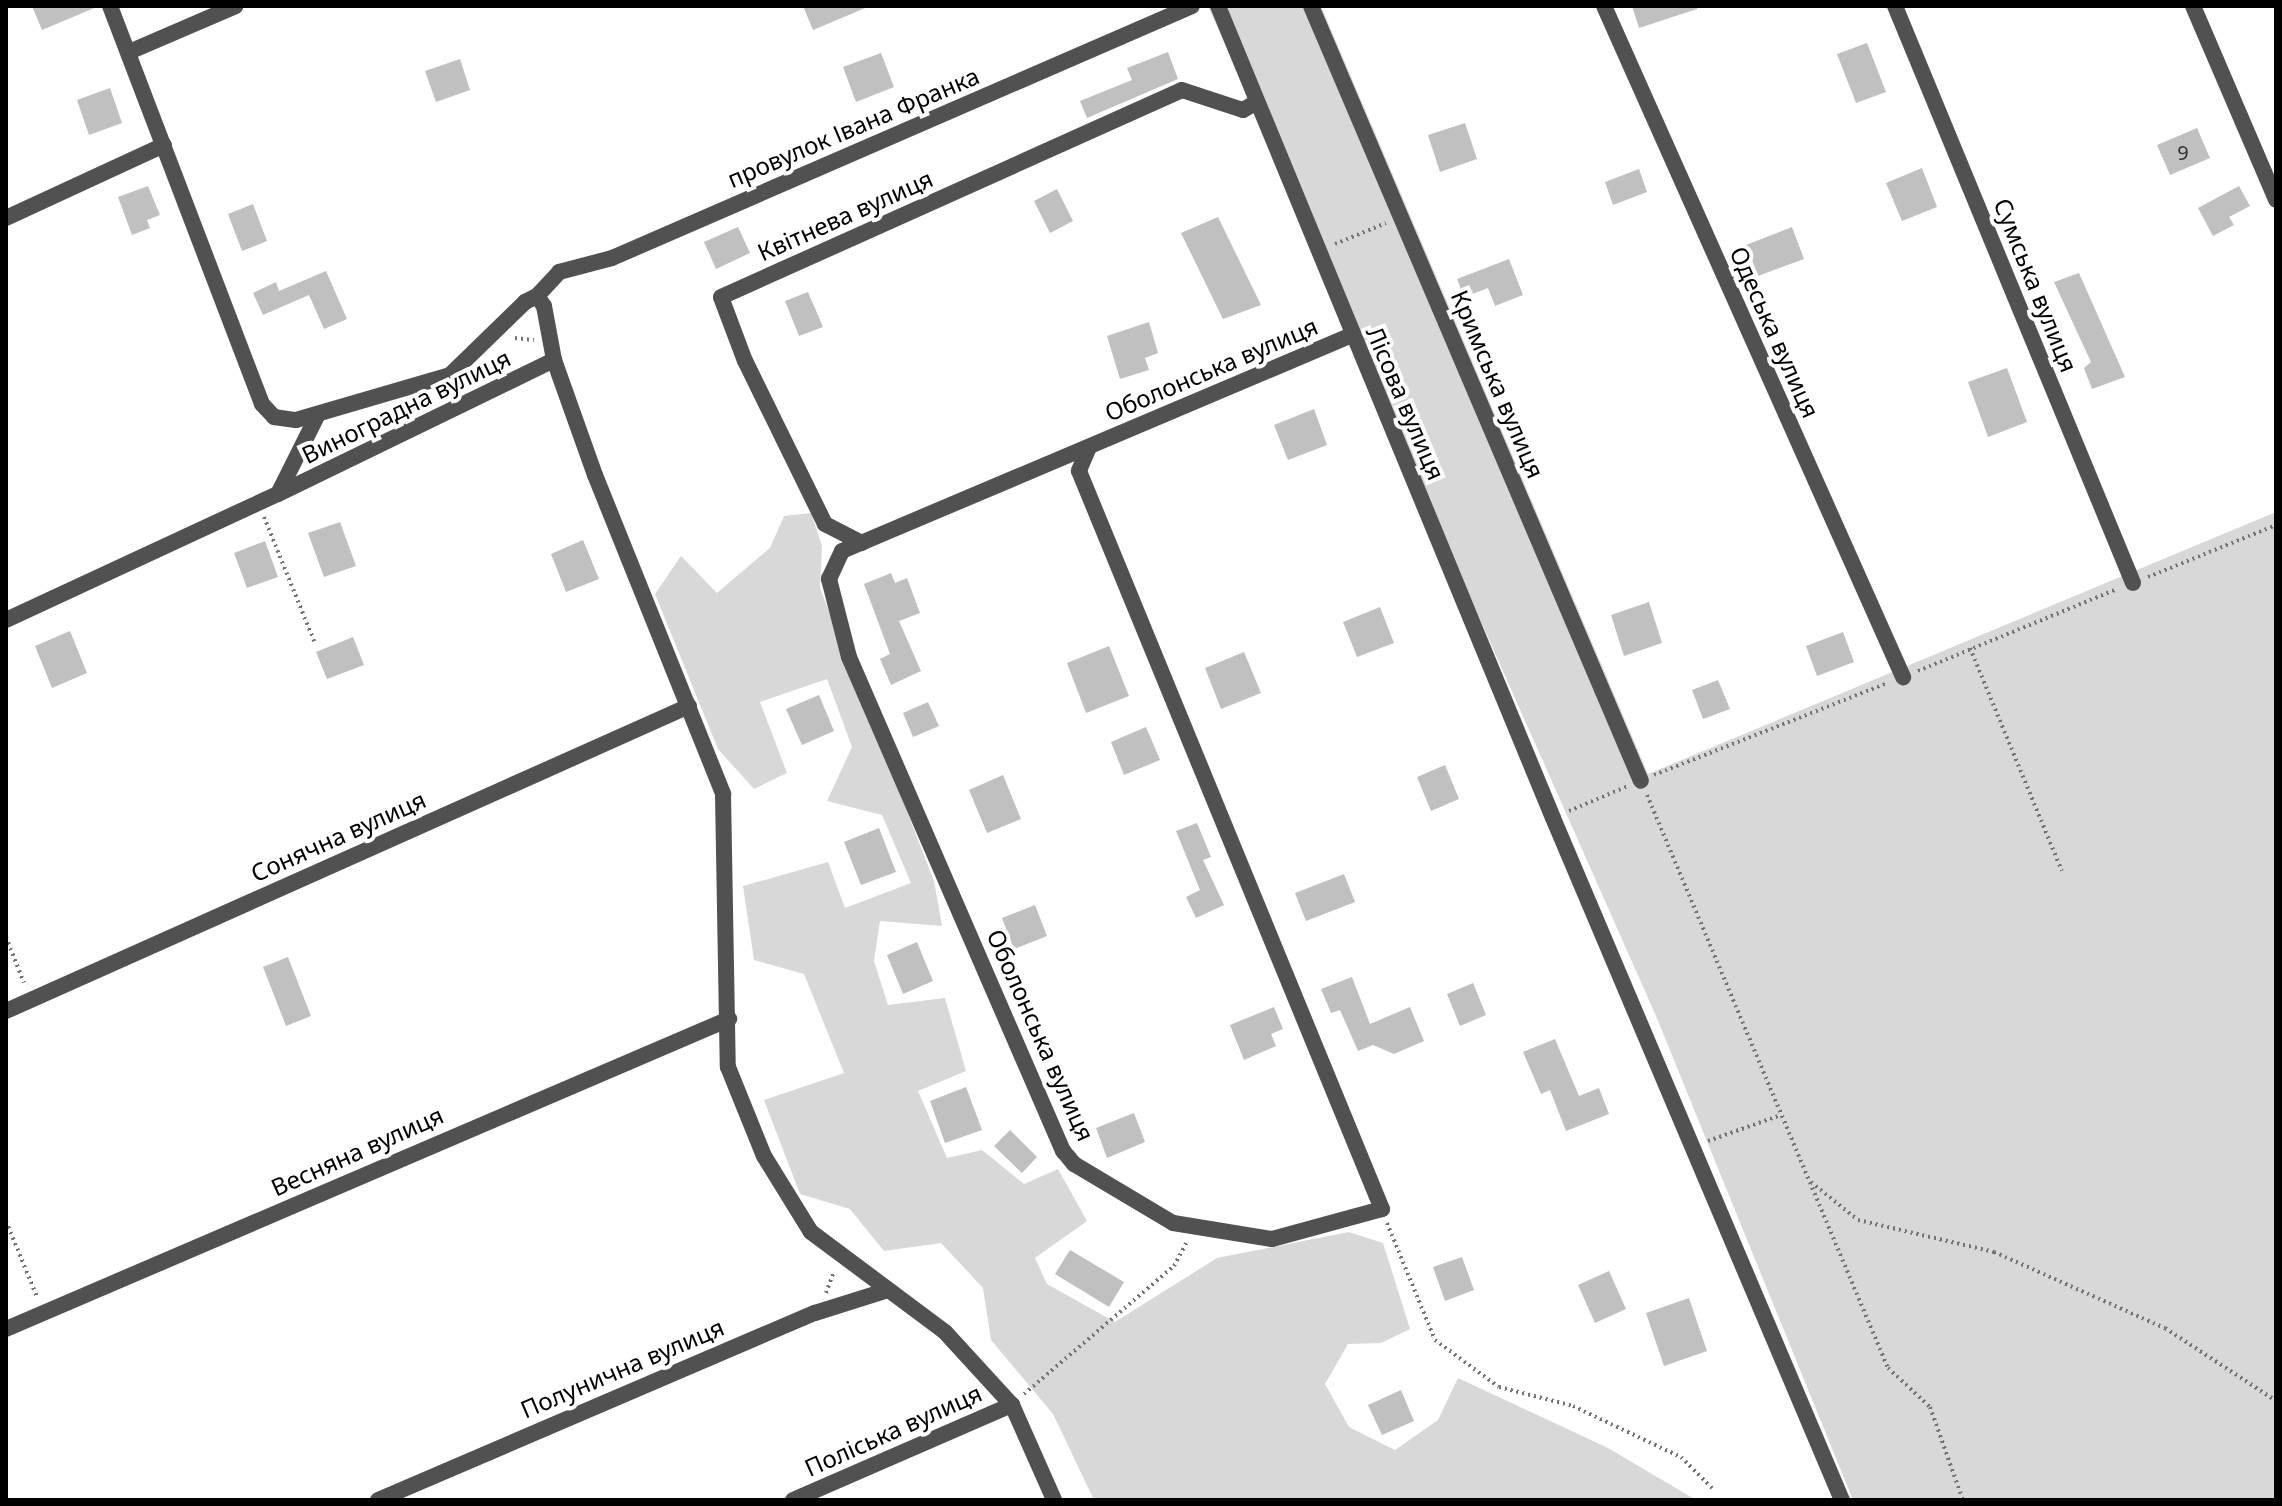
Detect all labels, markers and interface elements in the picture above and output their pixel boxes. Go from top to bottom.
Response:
street label: провулок Івана Франка [723,61,983,193]
house number: 9 [2177,140,2189,164]
street label: Квітнева вулиця [753,163,937,267]
street label: Сумська вулиця [1988,194,2084,376]
street label: Одеська вулиця [1724,242,1826,422]
street label: Кримська вулиця [1445,286,1551,482]
street label: Оболонська вулиця [1100,311,1322,427]
street label: Лісова вулиця [1361,322,1451,484]
street label: Виноградна вулиця [297,343,515,469]
street label: Сонячна вулиця [246,785,430,887]
street label: Оболонська вулиця [981,925,1101,1145]
street label: Весняна вулиця [266,1100,448,1202]
street label: Полунична вулиця [516,1312,728,1424]
street label: Поліська вулиця [800,1378,986,1482]

